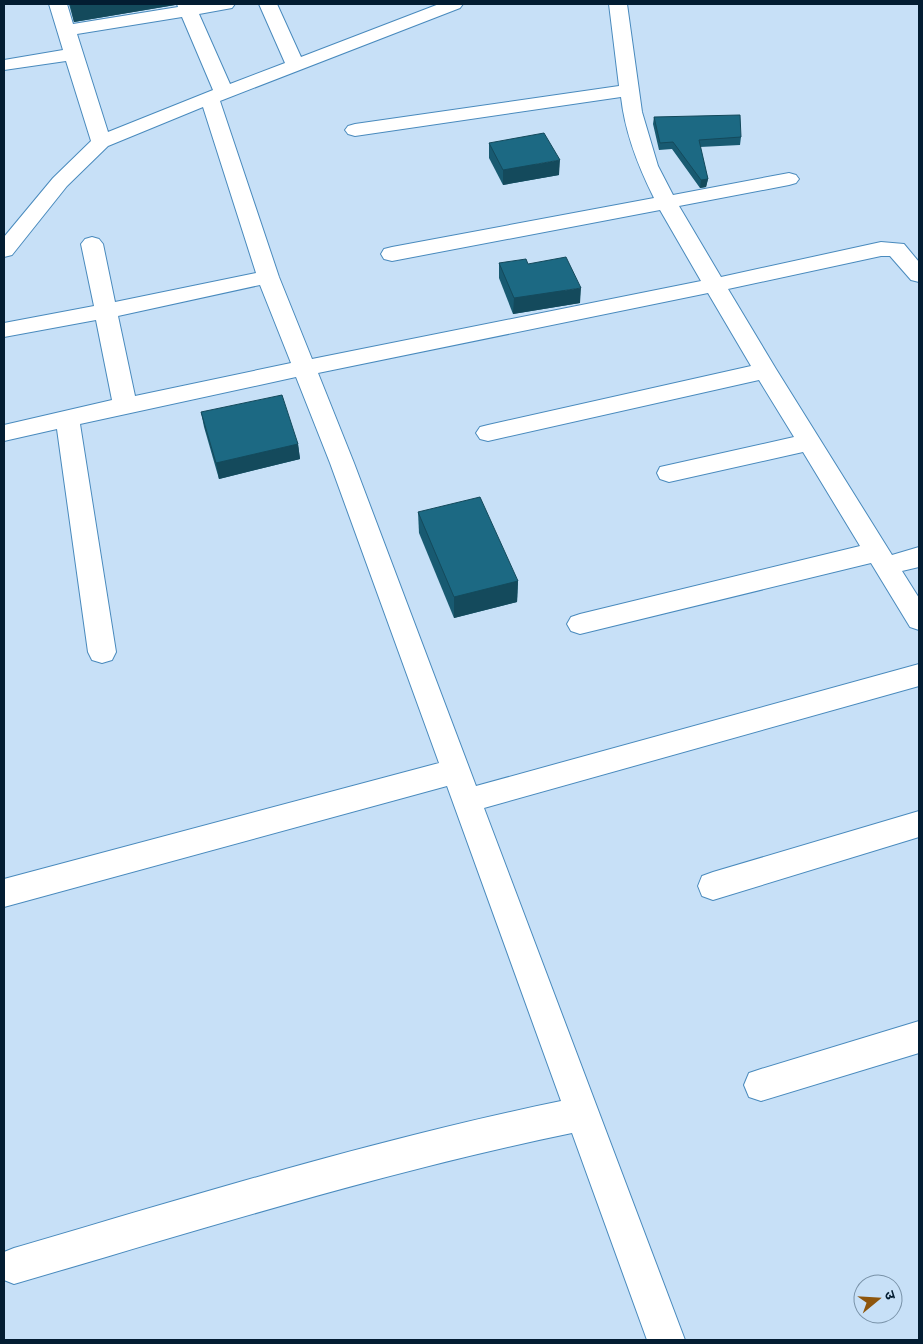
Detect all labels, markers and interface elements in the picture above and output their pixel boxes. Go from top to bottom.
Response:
north arrow [853,1274,903,1324]
text: उ [881,1289,899,1302]

